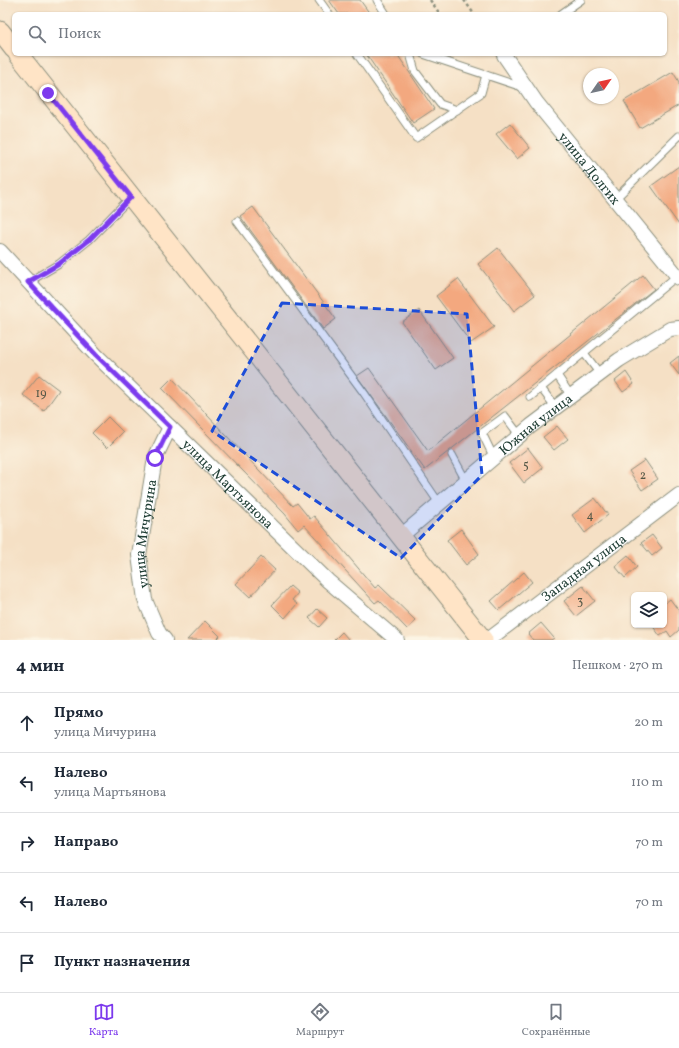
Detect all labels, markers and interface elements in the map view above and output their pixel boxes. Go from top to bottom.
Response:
search box [12,12,667,56]
icon: search [26,23,48,45]
text: Поиск [58,24,101,45]
north arrow [583,68,619,104]
route end [39,84,57,102]
street label: улица Долгих [553,128,624,210]
house number: 19 [36,386,46,402]
street label: Южная улица [495,390,577,460]
street label: улица Мартьянова [177,436,277,534]
route start [146,449,164,467]
house number: 5 [523,458,529,474]
house number: 2 [640,468,646,484]
street label: улица Мичурина [131,478,162,589]
house number: 4 [586,508,594,524]
street label: Западная улица [538,530,631,607]
map controls [631,592,667,628]
button: layers [631,592,667,628]
house number: 3 [577,594,583,610]
text: 4 мин [16,655,64,678]
text: Пешком · 270 m [572,657,663,675]
text: Прямо [54,703,103,724]
icon: ahead [16,712,38,734]
text: 20 m [634,714,663,732]
text: улица Мичурина [54,724,156,742]
text: Налево [54,763,108,784]
icon: left [16,772,38,794]
text: 110 m [631,774,663,792]
text: улица Мартьянова [54,784,166,802]
icon: right [16,832,38,854]
text: Направо [54,832,118,853]
text: 70 m [635,834,663,852]
icon: left [16,892,38,914]
text: Налево [54,892,108,913]
text: 70 m [635,894,663,912]
icon: arrive [16,952,38,974]
text: Пункт назначения [54,952,190,973]
tab: Карта [89,1001,119,1040]
tab: Маршрут [296,1001,344,1040]
tab: Сохранённые [522,1001,590,1040]

